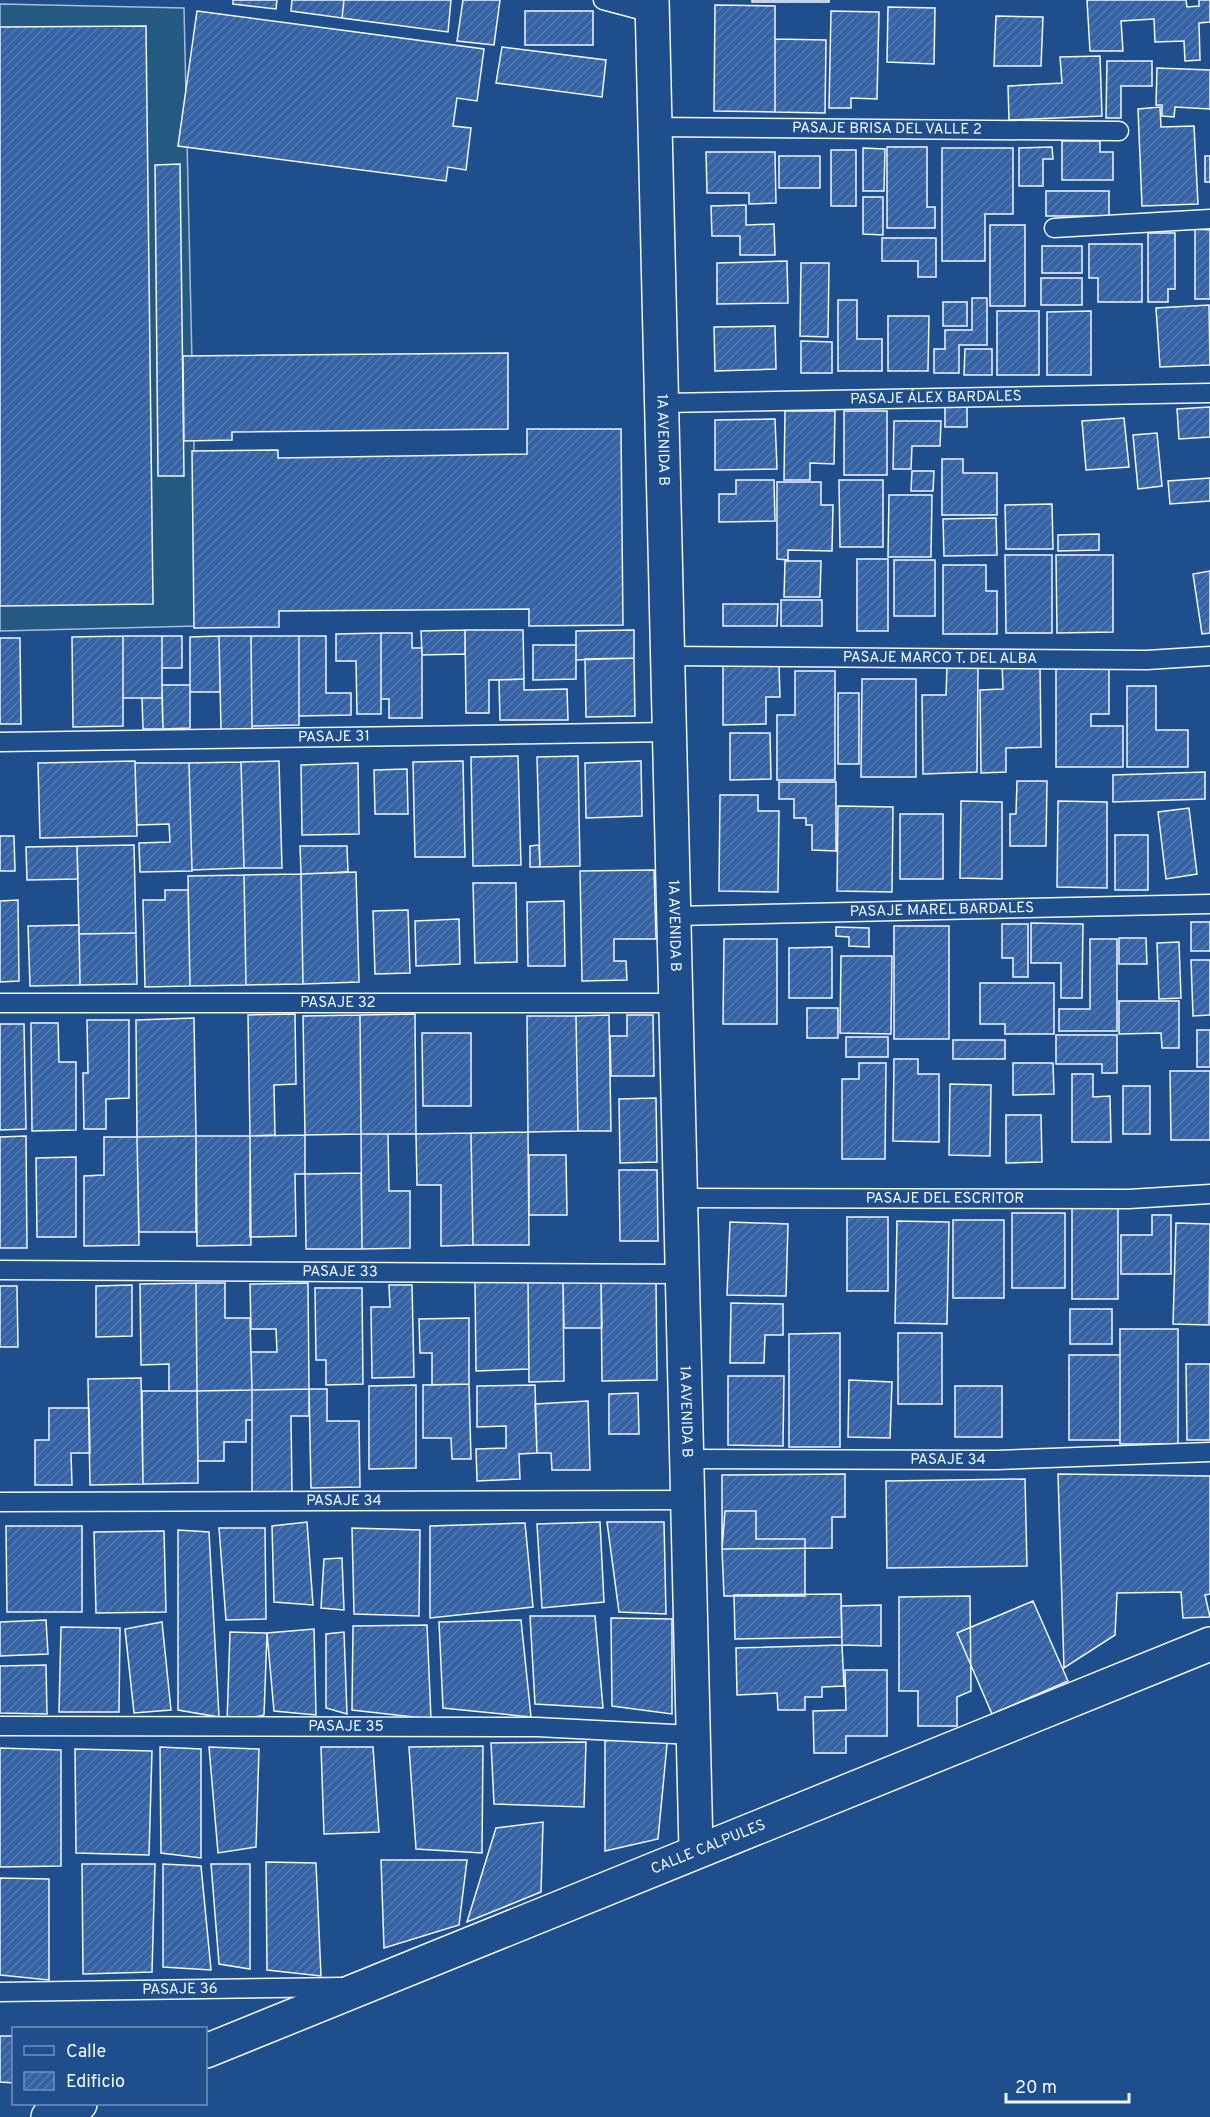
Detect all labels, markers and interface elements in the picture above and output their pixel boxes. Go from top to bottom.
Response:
street label: PASAJE BRISA DEL VALLE 2 [792,119,982,139]
street label: PASAJE ÁLEX BARDALES [850,387,1022,409]
street label: 1A AVENIDA B [652,394,673,486]
street label: PASAJE MARCO T. DEL ALBA [843,648,1037,669]
street label: PASAJE 31 [298,727,370,747]
street label: 1A AVENIDA B [663,879,685,972]
street label: PASAJE MAREL BARDALES [850,898,1034,922]
street label: PASAJE 32 [300,994,376,1013]
street label: PASAJE DEL ESCRITOR [866,1189,1024,1208]
street label: PASAJE 33 [302,1262,378,1282]
street label: 1A AVENIDA B [675,1365,696,1458]
street label: PASAJE 34 [910,1450,986,1469]
street label: PASAJE 34 [306,1491,382,1511]
street label: PASAJE 35 [308,1717,384,1736]
street label: CALLE CALPULES [648,1816,768,1879]
street label: PASAJE 36 [142,1979,218,1999]
legend [12,2027,207,2105]
text: Calle [66,2041,106,2064]
scale bar [1006,2066,1129,2104]
text: Edificio [66,2071,125,2094]
text: 20 m [1015,2077,1057,2100]

